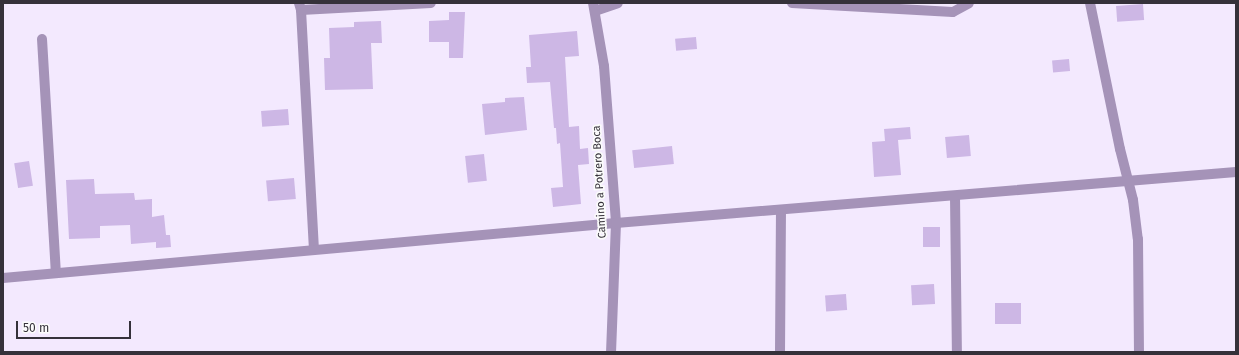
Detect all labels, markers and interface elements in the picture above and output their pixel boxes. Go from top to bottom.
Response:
street label: Camino a Potrero Boca [590,125,610,239]
scale bar [18,313,133,339]
text: 50 m [23,321,49,335]

